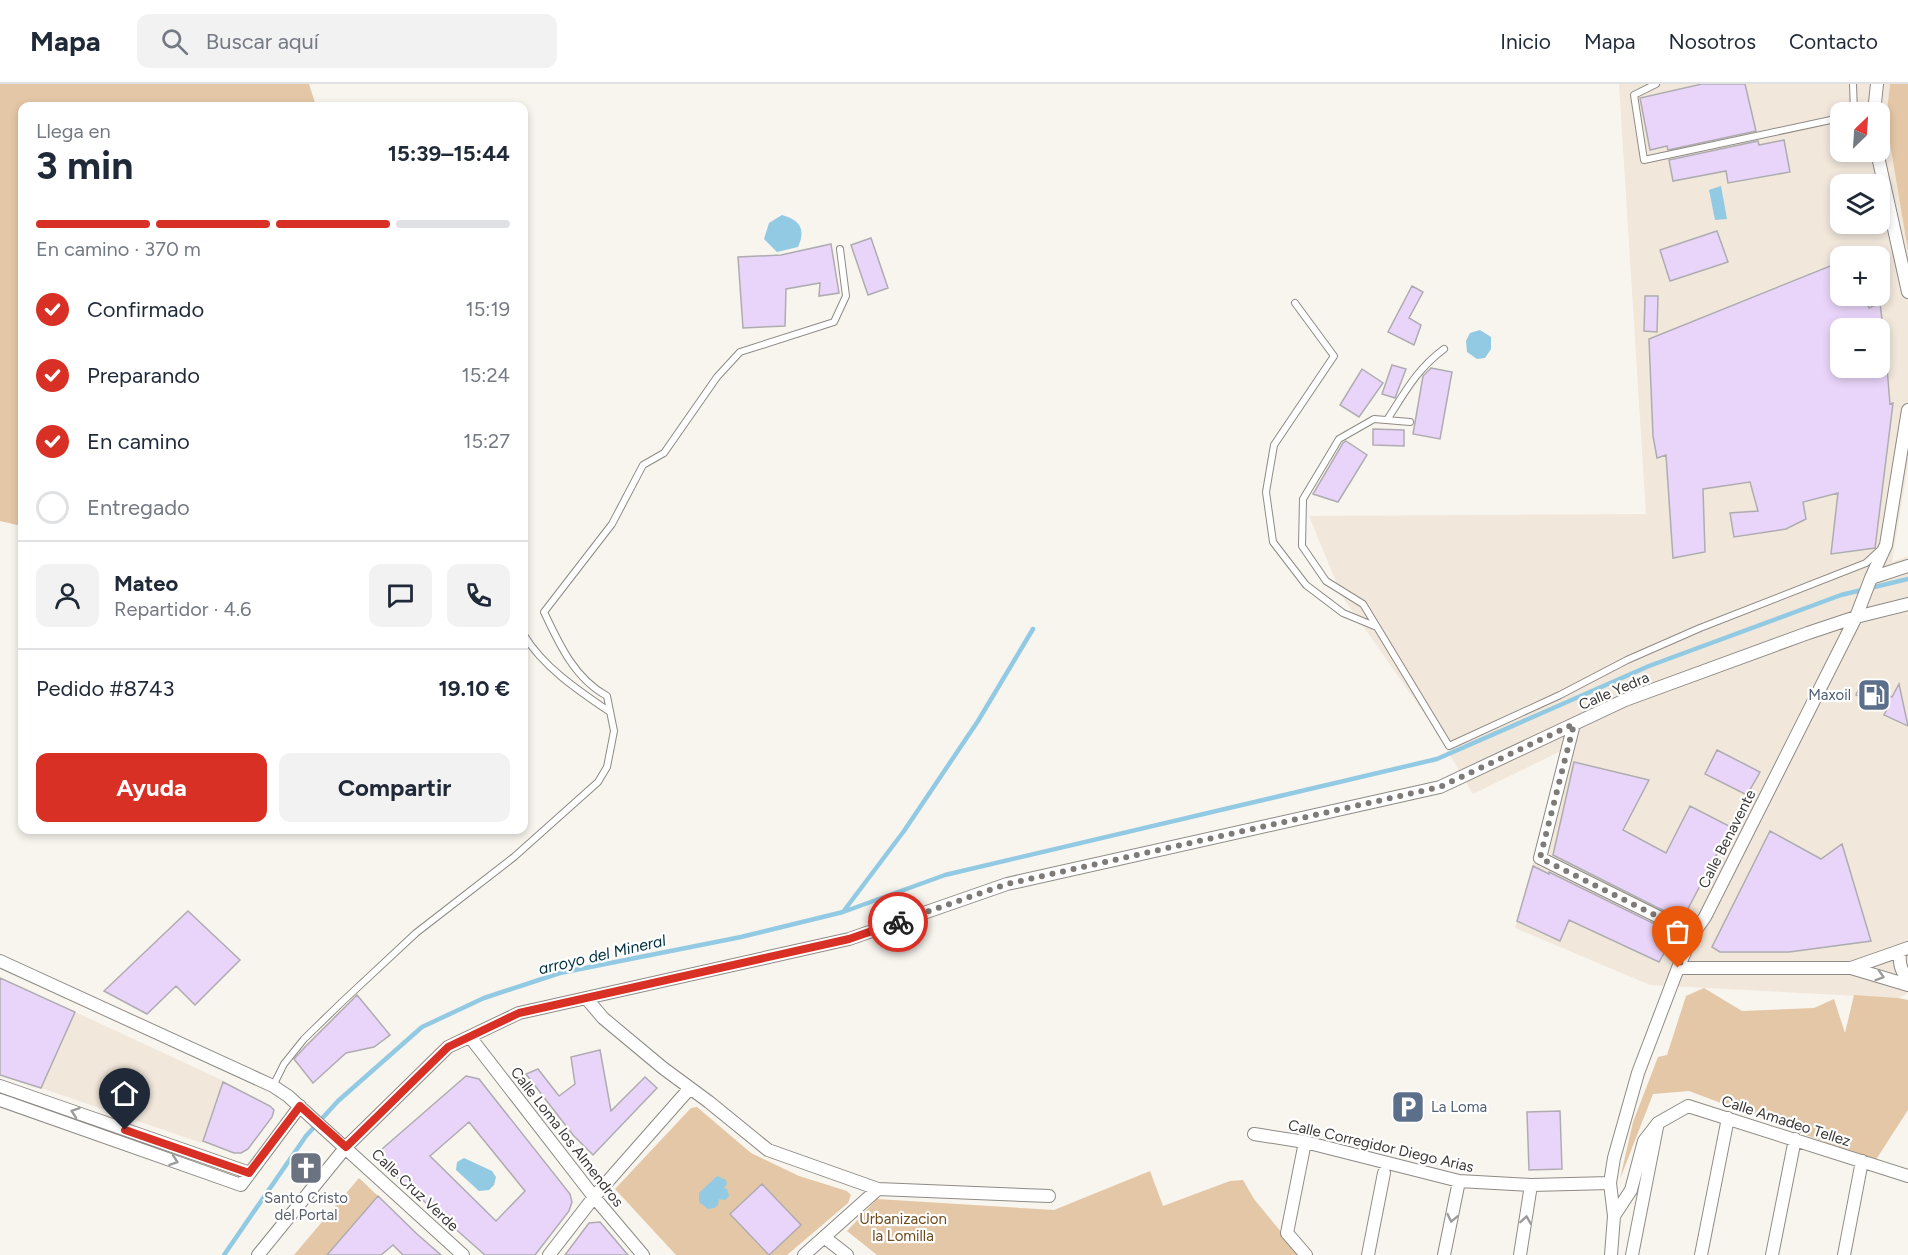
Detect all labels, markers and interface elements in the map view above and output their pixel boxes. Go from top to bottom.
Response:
search box [137,14,557,68]
text: Mapa [30,24,101,58]
icon: search [158,25,191,58]
text: Buscar aquí [206,28,319,55]
text: Inicio [1500,29,1551,54]
text: Mapa [1584,29,1636,54]
text: Nosotros [1669,29,1756,54]
text: Contacto [1789,29,1878,54]
north arrow [1830,102,1890,162]
map controls [1830,102,1890,378]
text: Llega en [36,119,111,143]
text: 15:39–15:44 [388,140,510,167]
text: 3 min [36,142,133,189]
button: layers [1830,174,1890,234]
text: En camino · 370 m [36,237,201,261]
button: + [1830,246,1890,306]
icon: check [36,293,69,326]
text: Confirmado [87,296,204,323]
text: 15:19 [466,297,510,321]
button: − [1830,318,1890,378]
icon: check [36,359,69,392]
text: Preparando [87,362,200,389]
text: 15:24 [462,363,510,387]
icon: check [36,425,69,458]
text: En camino [87,428,190,455]
text: 15:27 [463,429,510,453]
text: Entregado [87,494,190,521]
button: person [36,564,99,627]
button: chat [369,564,432,627]
button: phone [447,564,510,627]
text: Mateo [114,570,178,597]
text: Repartidor · 4.6 [114,597,251,621]
street label: Calle Yedra [1576,668,1652,714]
text: Pedido #8743 [36,675,174,702]
text: 19.10 € [438,675,510,702]
fuel station icon: Maxoil [1856,677,1892,713]
place label: Maxoil [1808,686,1851,704]
button: Ayuda [36,753,267,822]
button: Compartir [279,753,510,822]
street label: Calle Benavente [1694,787,1760,891]
courier [868,892,928,952]
icon: bike [882,906,915,939]
pin [1652,906,1703,968]
icon: bag [1661,915,1694,948]
water label: arroyo del Mineral [537,931,668,978]
one-way arrow [1874,969,1885,981]
street label: Calle Loma los Almendros [507,1063,627,1211]
pin [99,1068,150,1130]
icon: home [108,1077,141,1110]
parking icon: La Loma [1390,1089,1426,1125]
street label: Calle Amadeo Tellez [1719,1092,1853,1150]
place label: La Loma [1431,1098,1487,1116]
one-way arrow [70,1107,81,1120]
street label: Calle Corregidor Diego Arias [1286,1116,1476,1176]
street label: Calle Cruz Verde [368,1145,462,1235]
church icon: Santo Cristo del Portal [288,1150,324,1186]
one-way arrow [168,1153,179,1166]
place label: Santo Cristo del Portal [264,1189,348,1224]
park label: Urbanizacion la Lomilla [859,1210,947,1245]
one-way arrow [1446,1213,1459,1223]
one-way arrow [1519,1216,1532,1226]

